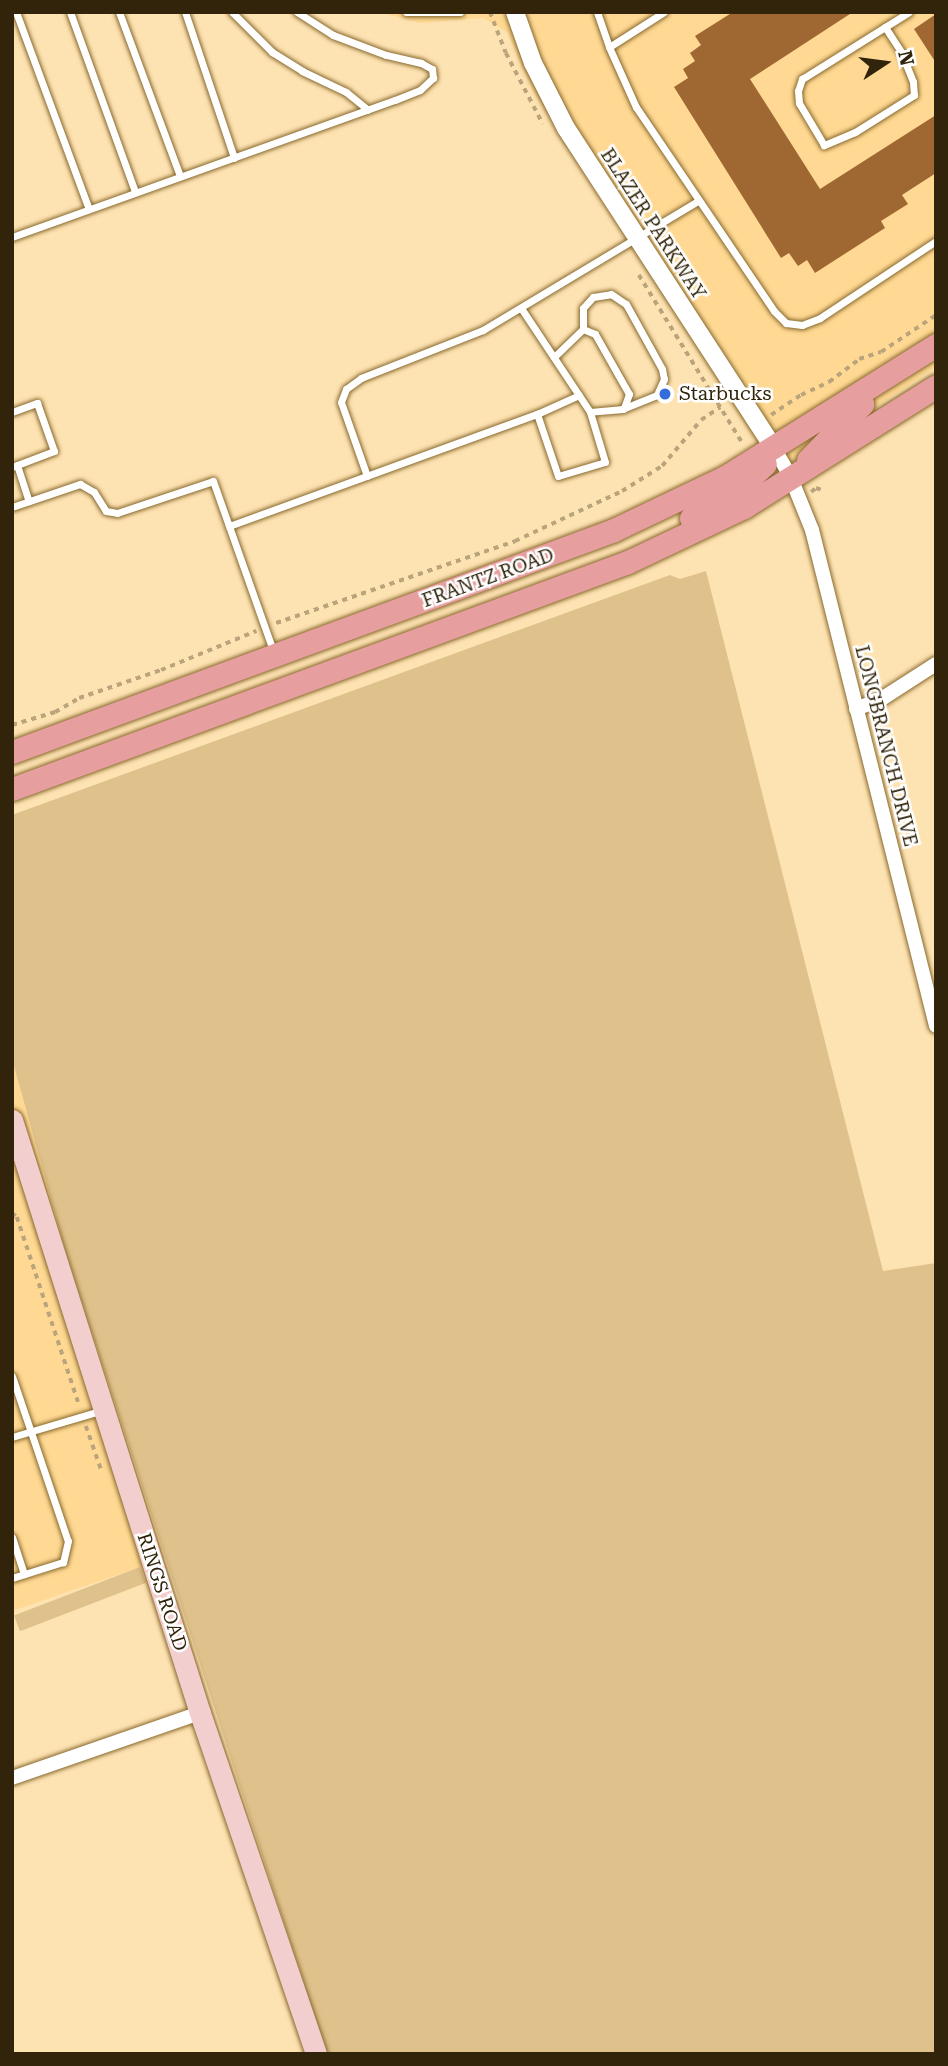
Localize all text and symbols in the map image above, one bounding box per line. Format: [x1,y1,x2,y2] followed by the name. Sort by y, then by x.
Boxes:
[850,28,920,98] north arrow
[893,48,919,68] text: N
[596,144,710,304] street label: BLAZER PARKWAY
[679,383,771,405] place label: Starbucks
[657,386,673,402] marker: Starbucks
[419,544,557,612] street label: FRANTZ ROAD
[850,643,922,849] street label: LONGBRANCH DRIVE
[132,1530,192,1654] street label: RINGS ROAD

